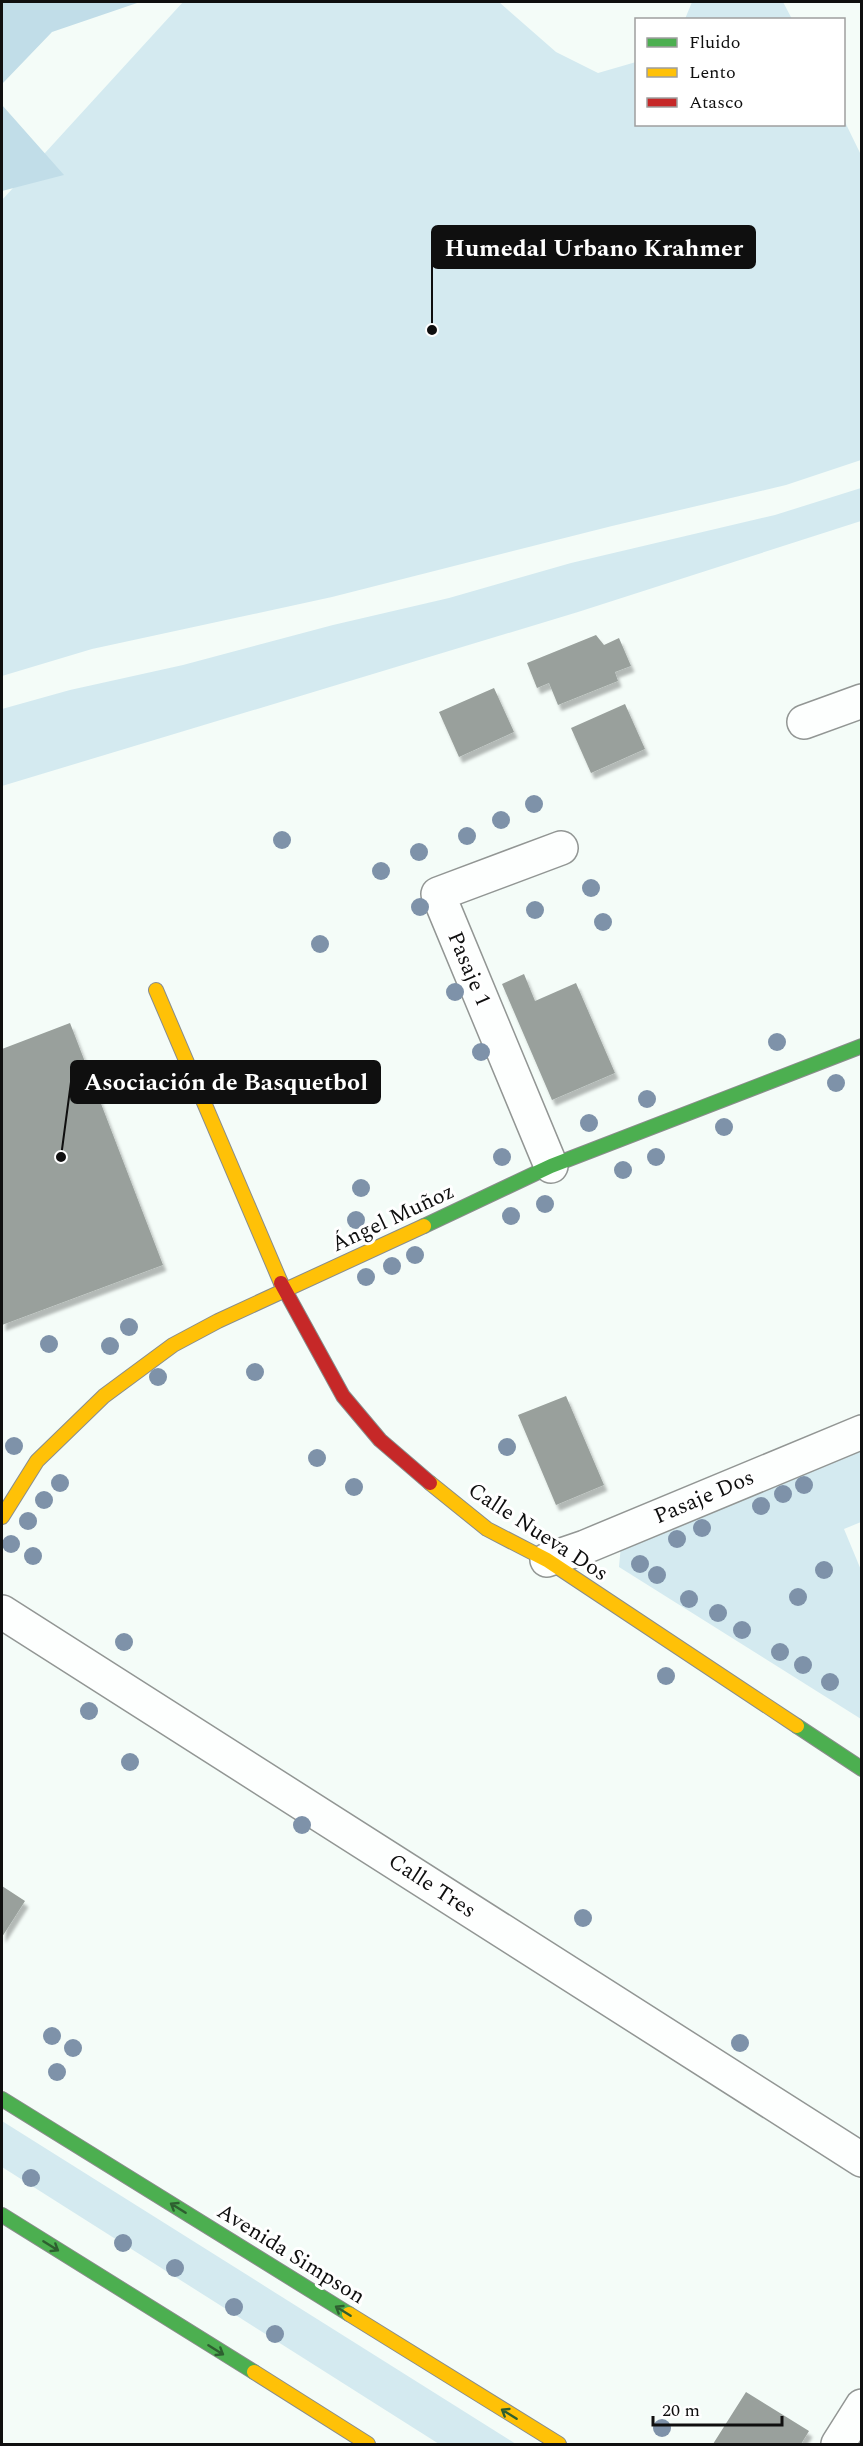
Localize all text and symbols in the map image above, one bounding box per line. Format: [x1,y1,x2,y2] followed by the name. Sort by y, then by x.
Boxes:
[635,18,845,126] legend
[689,29,741,56] text: Fluido
[689,59,736,86] text: Lento
[689,89,743,116] text: Atasco
[432,226,755,268] callout: Humedal Urbano Krahmer
[445,231,744,267] text: Humedal Urbano Krahmer
[438,926,500,1012] street label: Pasaje 1
[71,1061,380,1103] callout: Asociación de Basquetbol
[84,1065,368,1101] text: Asociación de Basquetbol
[326,1175,460,1261] street label: Ángel Muñoz
[649,1461,759,1533] street label: Pasaje Dos
[461,1474,615,1590] street label: Calle Nueva Dos
[382,1845,482,1927] street label: Calle Tres
[211,2195,371,2313] street label: Avenida Simpson
[169,2201,186,2214] one-way arrow
[42,2241,59,2253] one-way arrow
[335,2304,352,2316] one-way arrow
[208,2343,225,2356] one-way arrow
[653,2389,782,2427] scale bar
[662,2397,700,2424] text: 20 m
[501,2407,518,2419] one-way arrow

